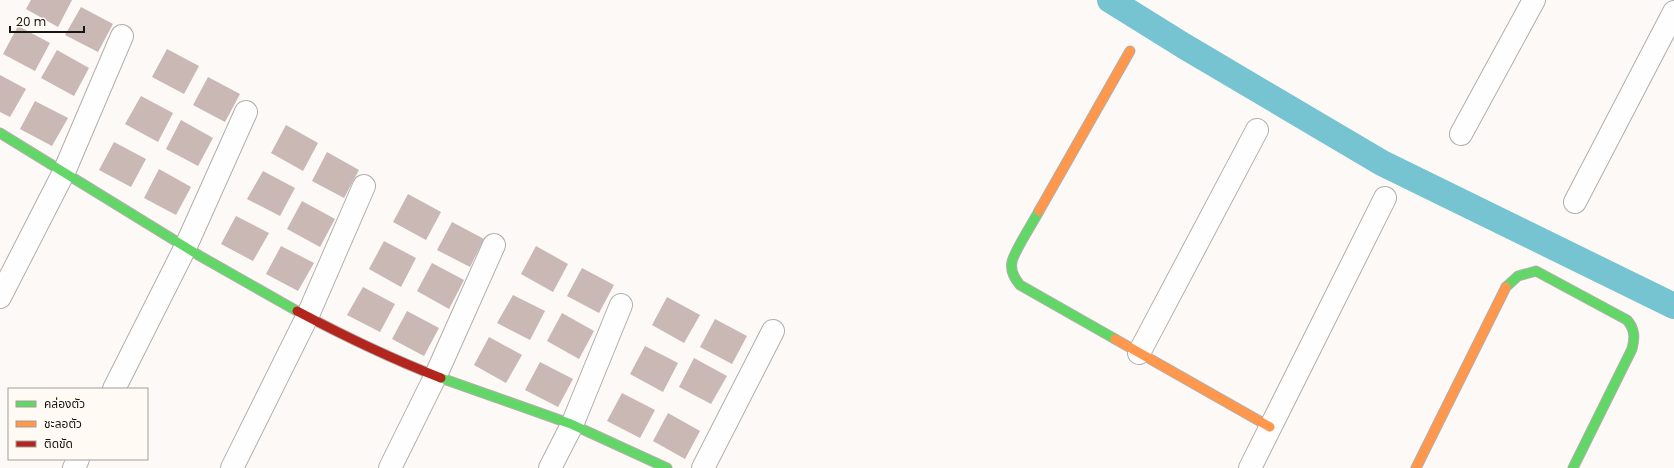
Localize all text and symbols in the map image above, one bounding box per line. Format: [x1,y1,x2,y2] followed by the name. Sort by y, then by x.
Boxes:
[10,8,84,34] scale bar
[16,13,46,30] text: 20 m
[8,388,148,460] legend
[44,395,85,412] text: คล่องตัว
[44,415,82,432] text: ชะลอตัว
[44,435,73,452] text: ติดขัด

